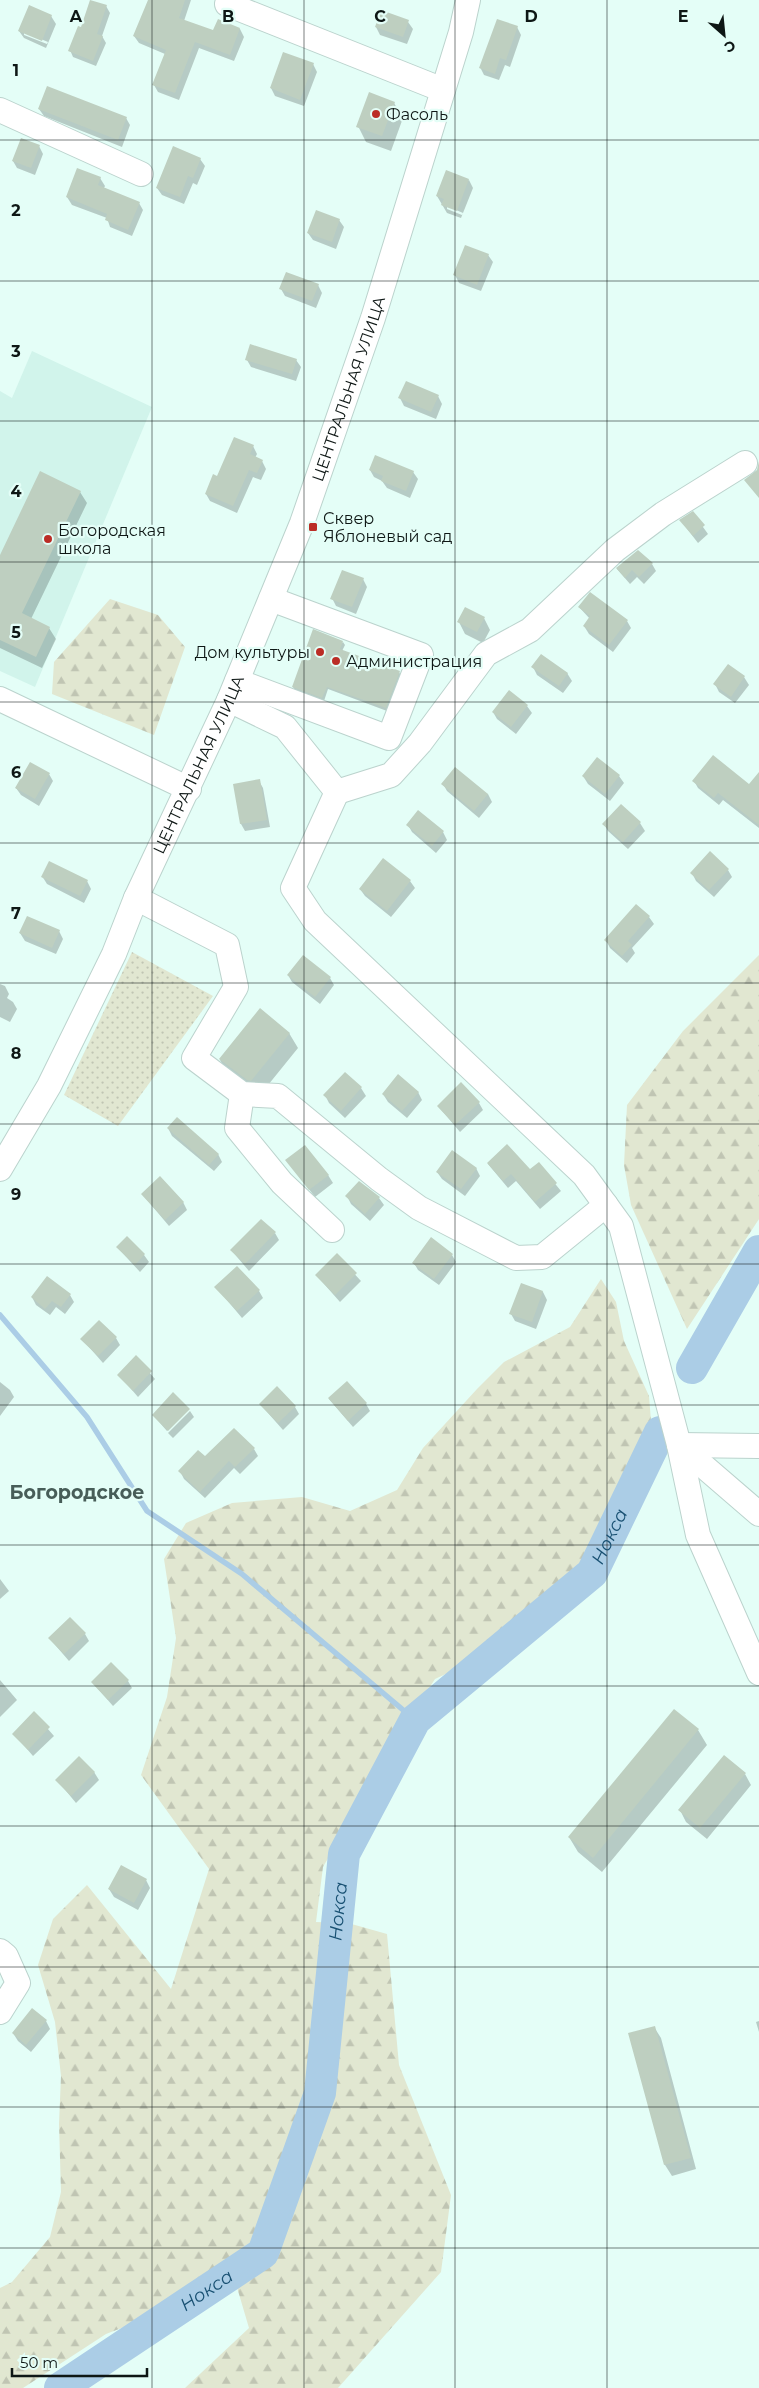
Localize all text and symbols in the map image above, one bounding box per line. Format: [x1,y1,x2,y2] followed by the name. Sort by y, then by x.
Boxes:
[69,7,83,26] text: A
[222,7,234,26] text: B
[374,7,386,26] text: C
[524,7,538,26] text: D
[678,7,688,26] text: E
[699,10,749,60] north arrow
[721,36,739,57] text: С
[13,61,19,80] text: 1
[386,105,448,124] place label: Фасоль
[370,108,382,120] marker: Фасоль
[11,201,21,220] text: 2
[308,294,389,484] street label: ЦЕНТРАЛЬНАЯ УЛИЦА
[10,342,21,361] text: 3
[10,482,22,501] text: 4
[323,509,452,546] place label: Сквер Яблоневый сад
[58,521,166,558] place label: Богородская школа
[307,521,319,533] marker: Сквер Яблоневый сад
[42,533,54,545] marker: Богородская школа
[11,623,21,642] text: 5
[195,643,310,662] place label: Дом культуры
[314,646,326,658] marker: Дом культуры
[346,652,482,671] place label: Администрация
[330,655,342,667] marker: Администрация
[149,673,248,857] street label: ЦЕНТРАЛЬНАЯ УЛИЦА
[11,763,21,782] text: 6
[11,904,21,923] text: 7
[11,1044,21,1063] text: 8
[11,1185,21,1204] text: 9
[10,1481,144,1504] district label: Богородское
[587,1505,632,1568] water label: Нокса
[324,1881,352,1942] water label: Нокса
[176,2265,237,2316] water label: Нокса
[12,2346,148,2378] scale bar
[20,2353,58,2372] text: 50 m

